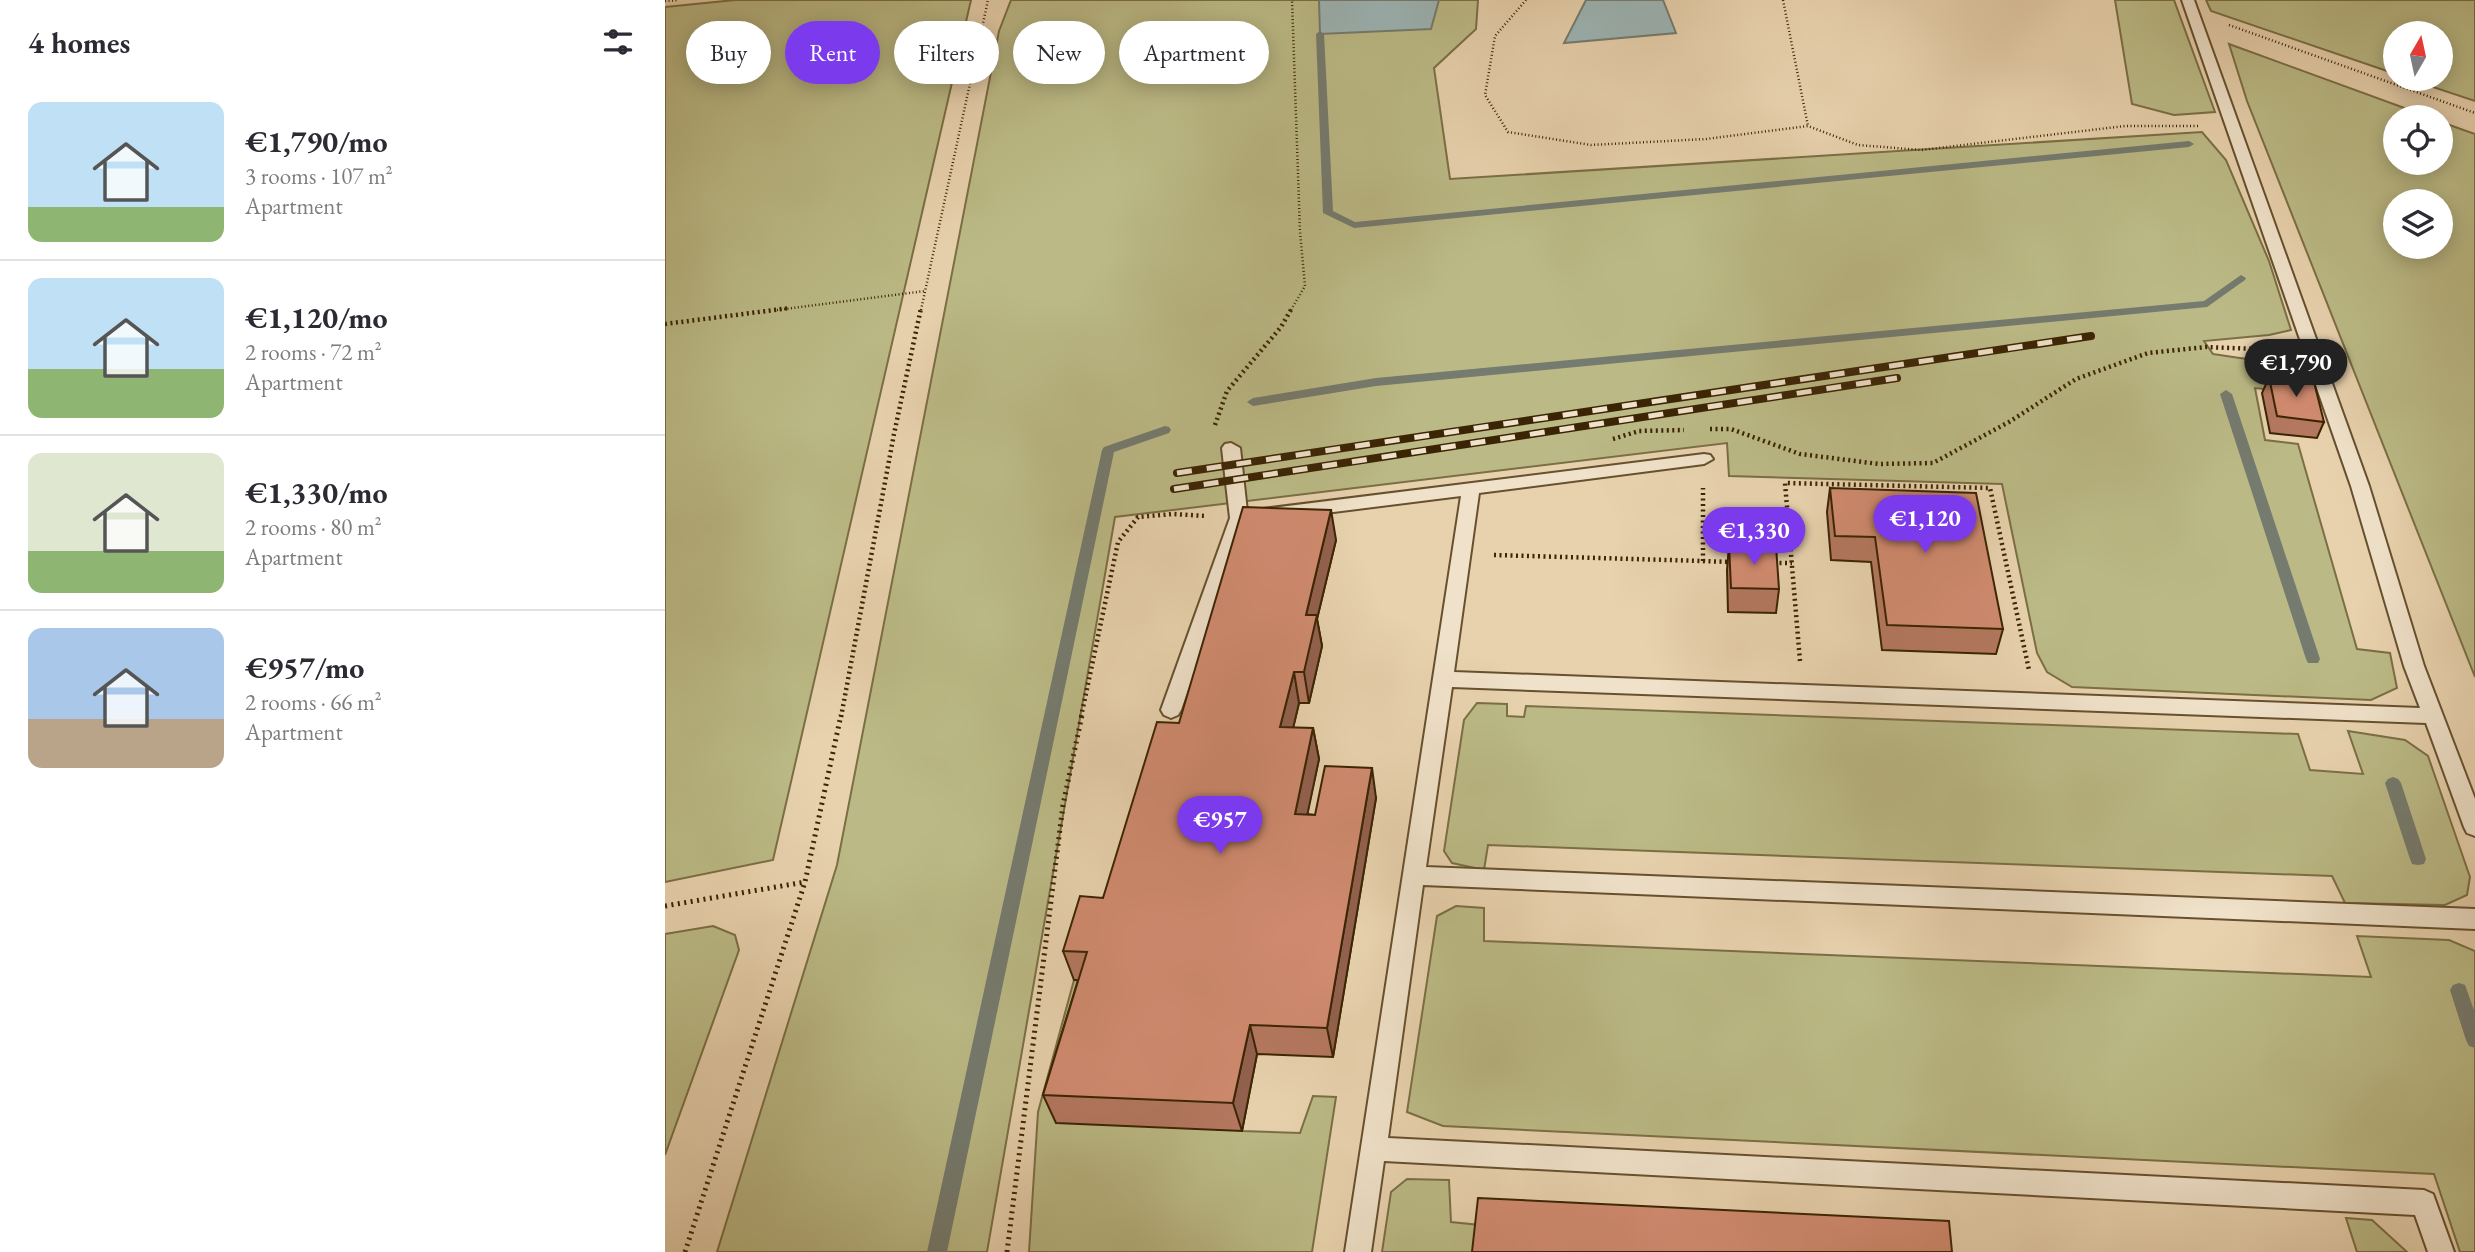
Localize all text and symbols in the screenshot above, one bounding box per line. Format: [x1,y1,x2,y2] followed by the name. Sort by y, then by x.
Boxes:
[686,21,771,84] chip: Buy
[785,21,880,84] chip: Rent
[894,21,999,84] chip: Filters
[1013,21,1105,84] chip: New
[1119,21,1269,84] chip: Apartment
[2383,21,2453,91] north arrow
[2383,21,2453,259] map controls
[28,23,130,62] text: 4 homes
[599,23,637,61] icon: filters
[2383,105,2453,175] button: locate
[245,122,388,161] text: €1,790/mo
[84,130,168,214] icon: home
[245,161,393,191] text: 3 rooms · 107 m²
[2383,189,2453,259] button: layers
[245,191,343,221] text: Apartment
[245,298,388,337] text: €1,120/mo
[84,306,168,390] icon: home
[245,337,382,367] text: 2 rooms · 72 m²
[2239,340,2353,399] pin: €1,790
[2260,347,2332,377] text: €1,790
[245,367,343,397] text: Apartment
[245,473,388,512] text: €1,330/mo
[84,481,168,565] icon: home
[1868,496,1982,555] pin: €1,120
[1889,503,1961,533] text: €1,120
[1697,508,1811,567] pin: €1,330
[245,512,382,542] text: 2 rooms · 80 m²
[1718,515,1790,545] text: €1,330
[245,542,343,572] text: Apartment
[245,648,364,687] text: €957/mo
[84,656,168,740] icon: home
[245,687,382,717] text: 2 rooms · 66 m²
[245,717,343,747] text: Apartment
[1179,796,1261,856] pin: €957
[1193,804,1247,834] text: €957

